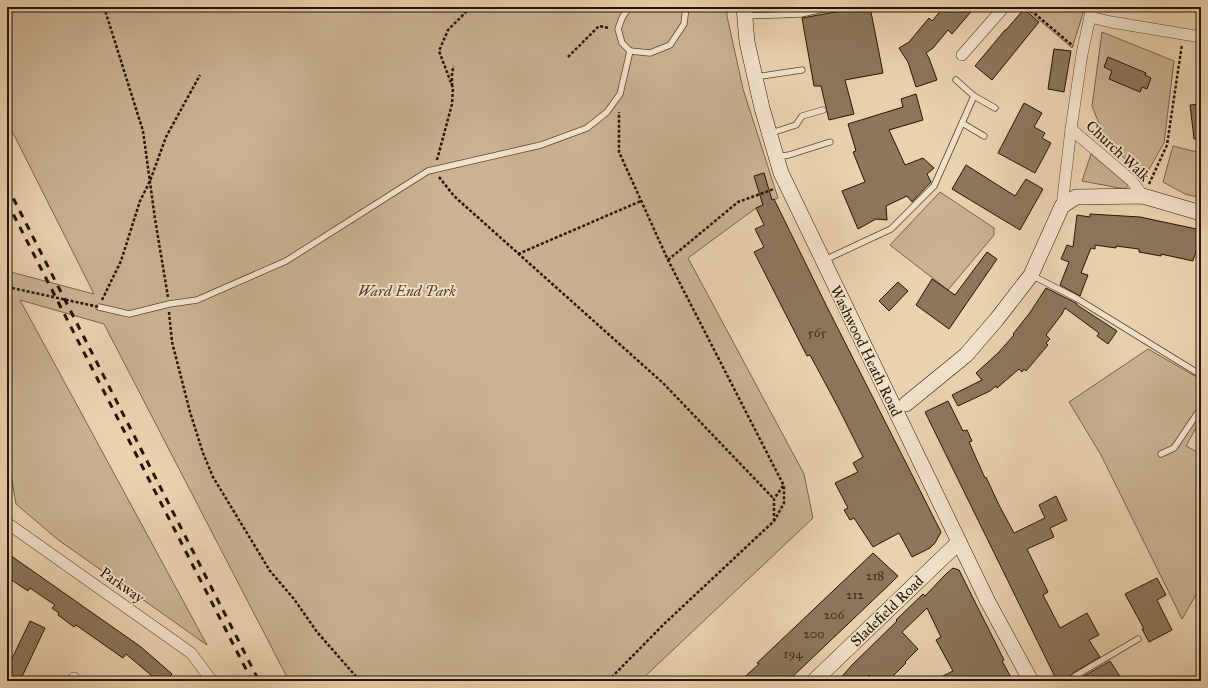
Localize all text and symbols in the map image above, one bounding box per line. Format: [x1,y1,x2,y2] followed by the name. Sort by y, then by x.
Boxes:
[1082,117,1154,185] street label: Church Walk
[358,282,456,300] park label: Ward End Park
[826,283,906,420] street label: Washwood Heath Road
[808,325,826,341] house number: 565
[96,563,148,607] street label: Parkway
[866,568,884,584] house number: 218
[847,571,928,650] street label: Sladefield Road
[846,587,865,603] house number: 212
[824,607,845,623] house number: 206
[803,626,825,642] house number: 200
[783,646,803,662] house number: 194

